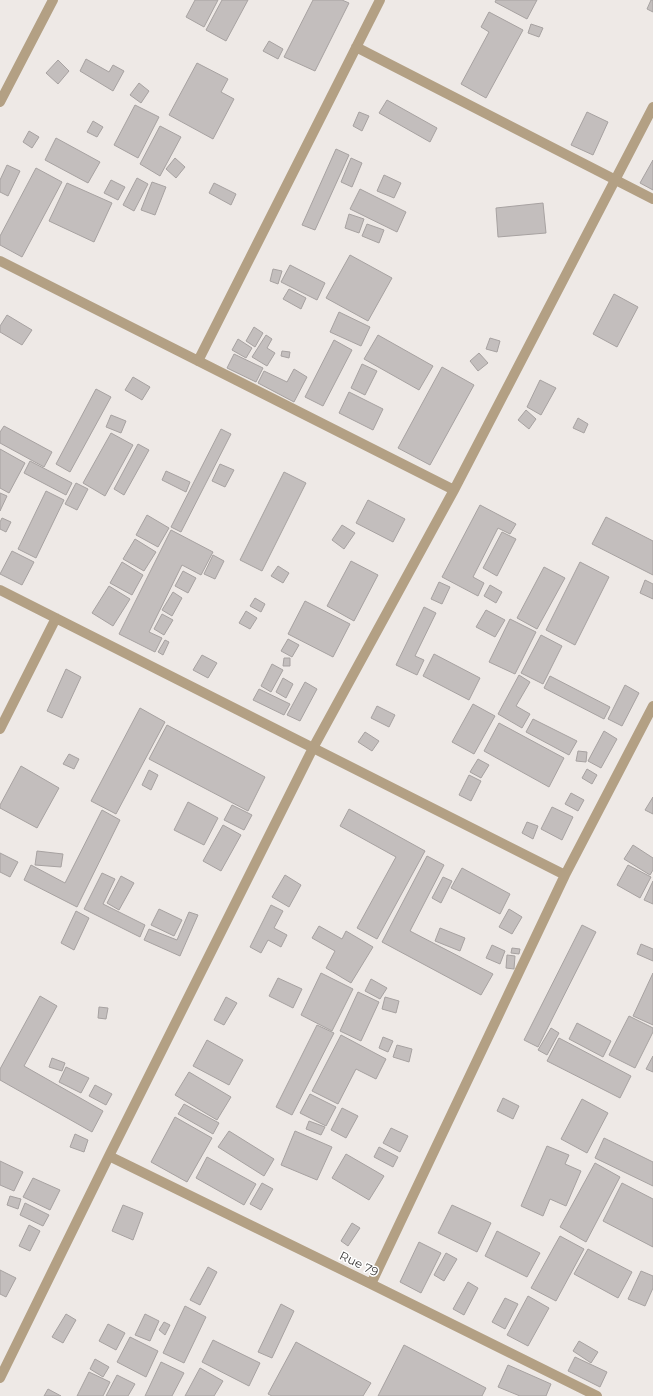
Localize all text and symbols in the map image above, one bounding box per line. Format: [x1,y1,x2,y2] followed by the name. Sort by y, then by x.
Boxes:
[337,1248,381,1279] street label: Rue 79

